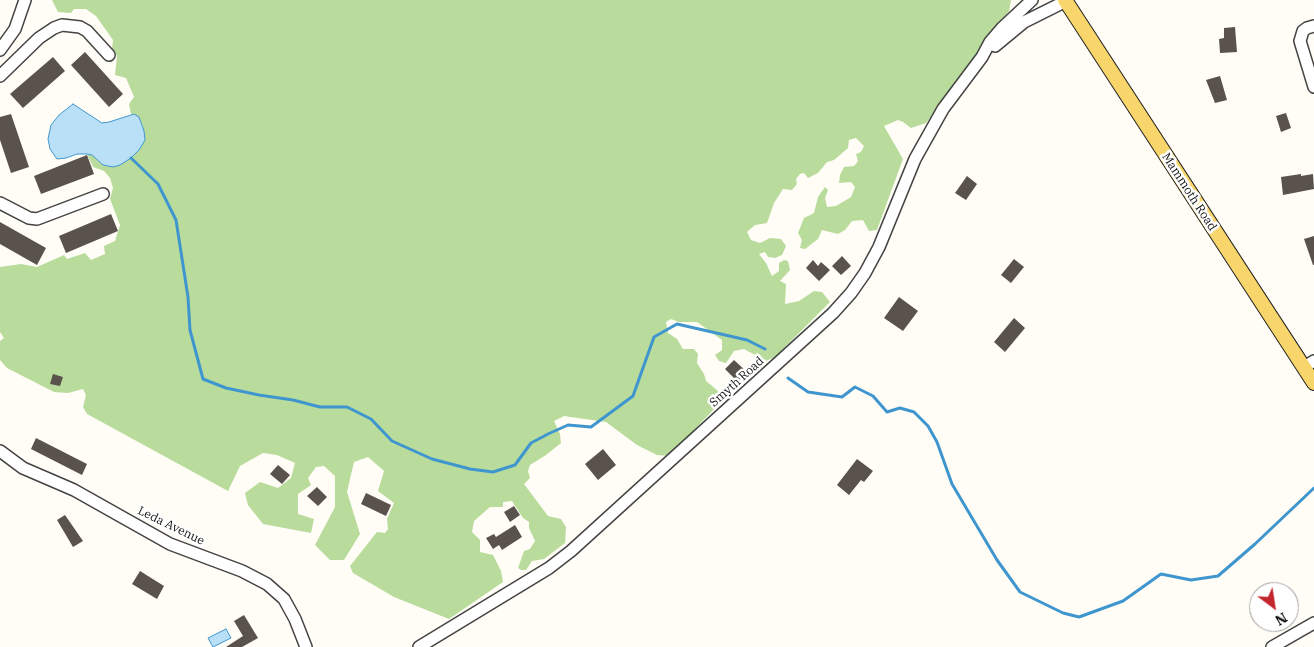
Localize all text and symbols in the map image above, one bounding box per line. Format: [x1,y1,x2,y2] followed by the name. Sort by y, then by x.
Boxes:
[1159,150,1219,234] street label: Mammoth Road
[707,354,767,410] street label: Smyth Road
[135,504,207,548] street label: Leda Avenue
[1249,582,1299,632] north arrow
[1272,608,1291,630] text: N

